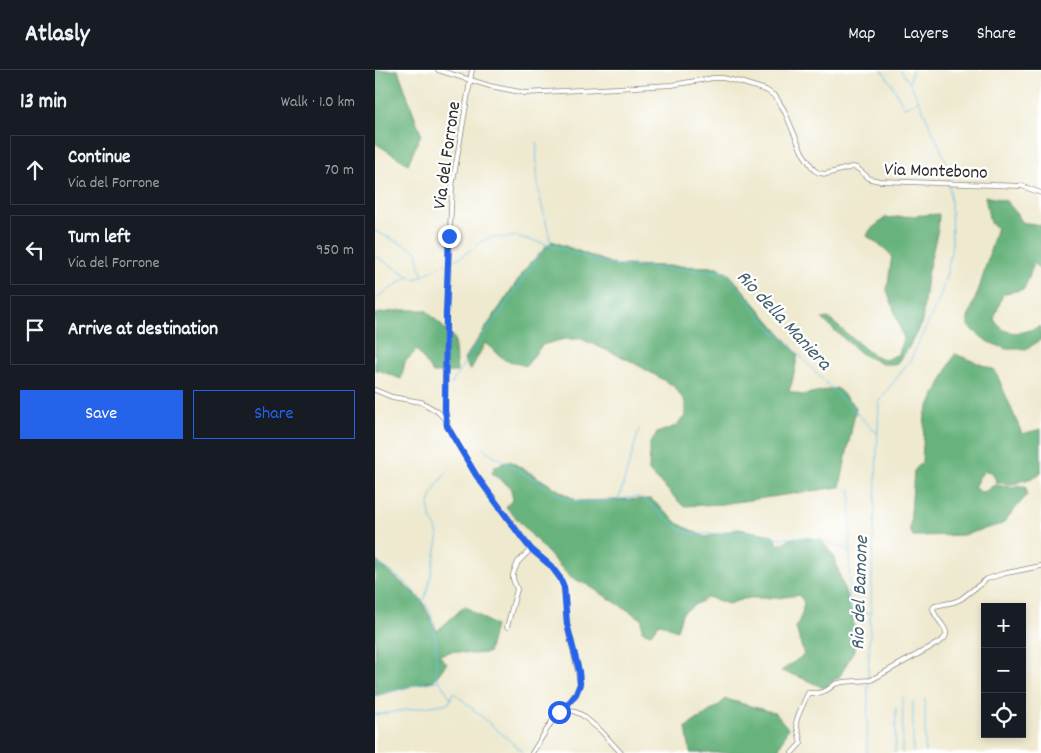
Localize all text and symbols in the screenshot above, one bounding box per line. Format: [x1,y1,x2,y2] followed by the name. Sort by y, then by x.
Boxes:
[25,18,89,52] text: Atlasly
[848,22,875,47] text: Map
[903,22,949,47] text: Layers
[977,22,1016,47] text: Share
[20,88,67,118] text: 13 min
[281,91,355,114] text: Walk · 1.0 km
[428,100,469,211] street label: Via del Forrone
[68,145,130,172] text: Continue
[21,156,49,184] icon: ahead
[884,157,988,188] street label: Via Montebono
[324,159,354,182] text: 70 m
[68,172,160,195] text: Via del Forrone
[68,225,131,252] text: Turn left
[438,225,461,248] route end
[21,236,49,264] icon: left
[316,239,354,262] text: 950 m
[68,252,160,275] text: Via del Forrone
[729,265,838,379] water label: Rio della Maniera
[21,316,49,344] icon: arrive
[68,317,218,344] text: Arrive at destination
[20,390,183,439] button: Save
[193,390,355,439] button: Share
[845,534,877,651] water label: Rio del Bamone
[981,603,1026,738] map controls
[981,603,1026,648] button: +
[981,648,1026,693] button: −
[981,693,1026,738] button: locate
[548,701,571,724] route start

